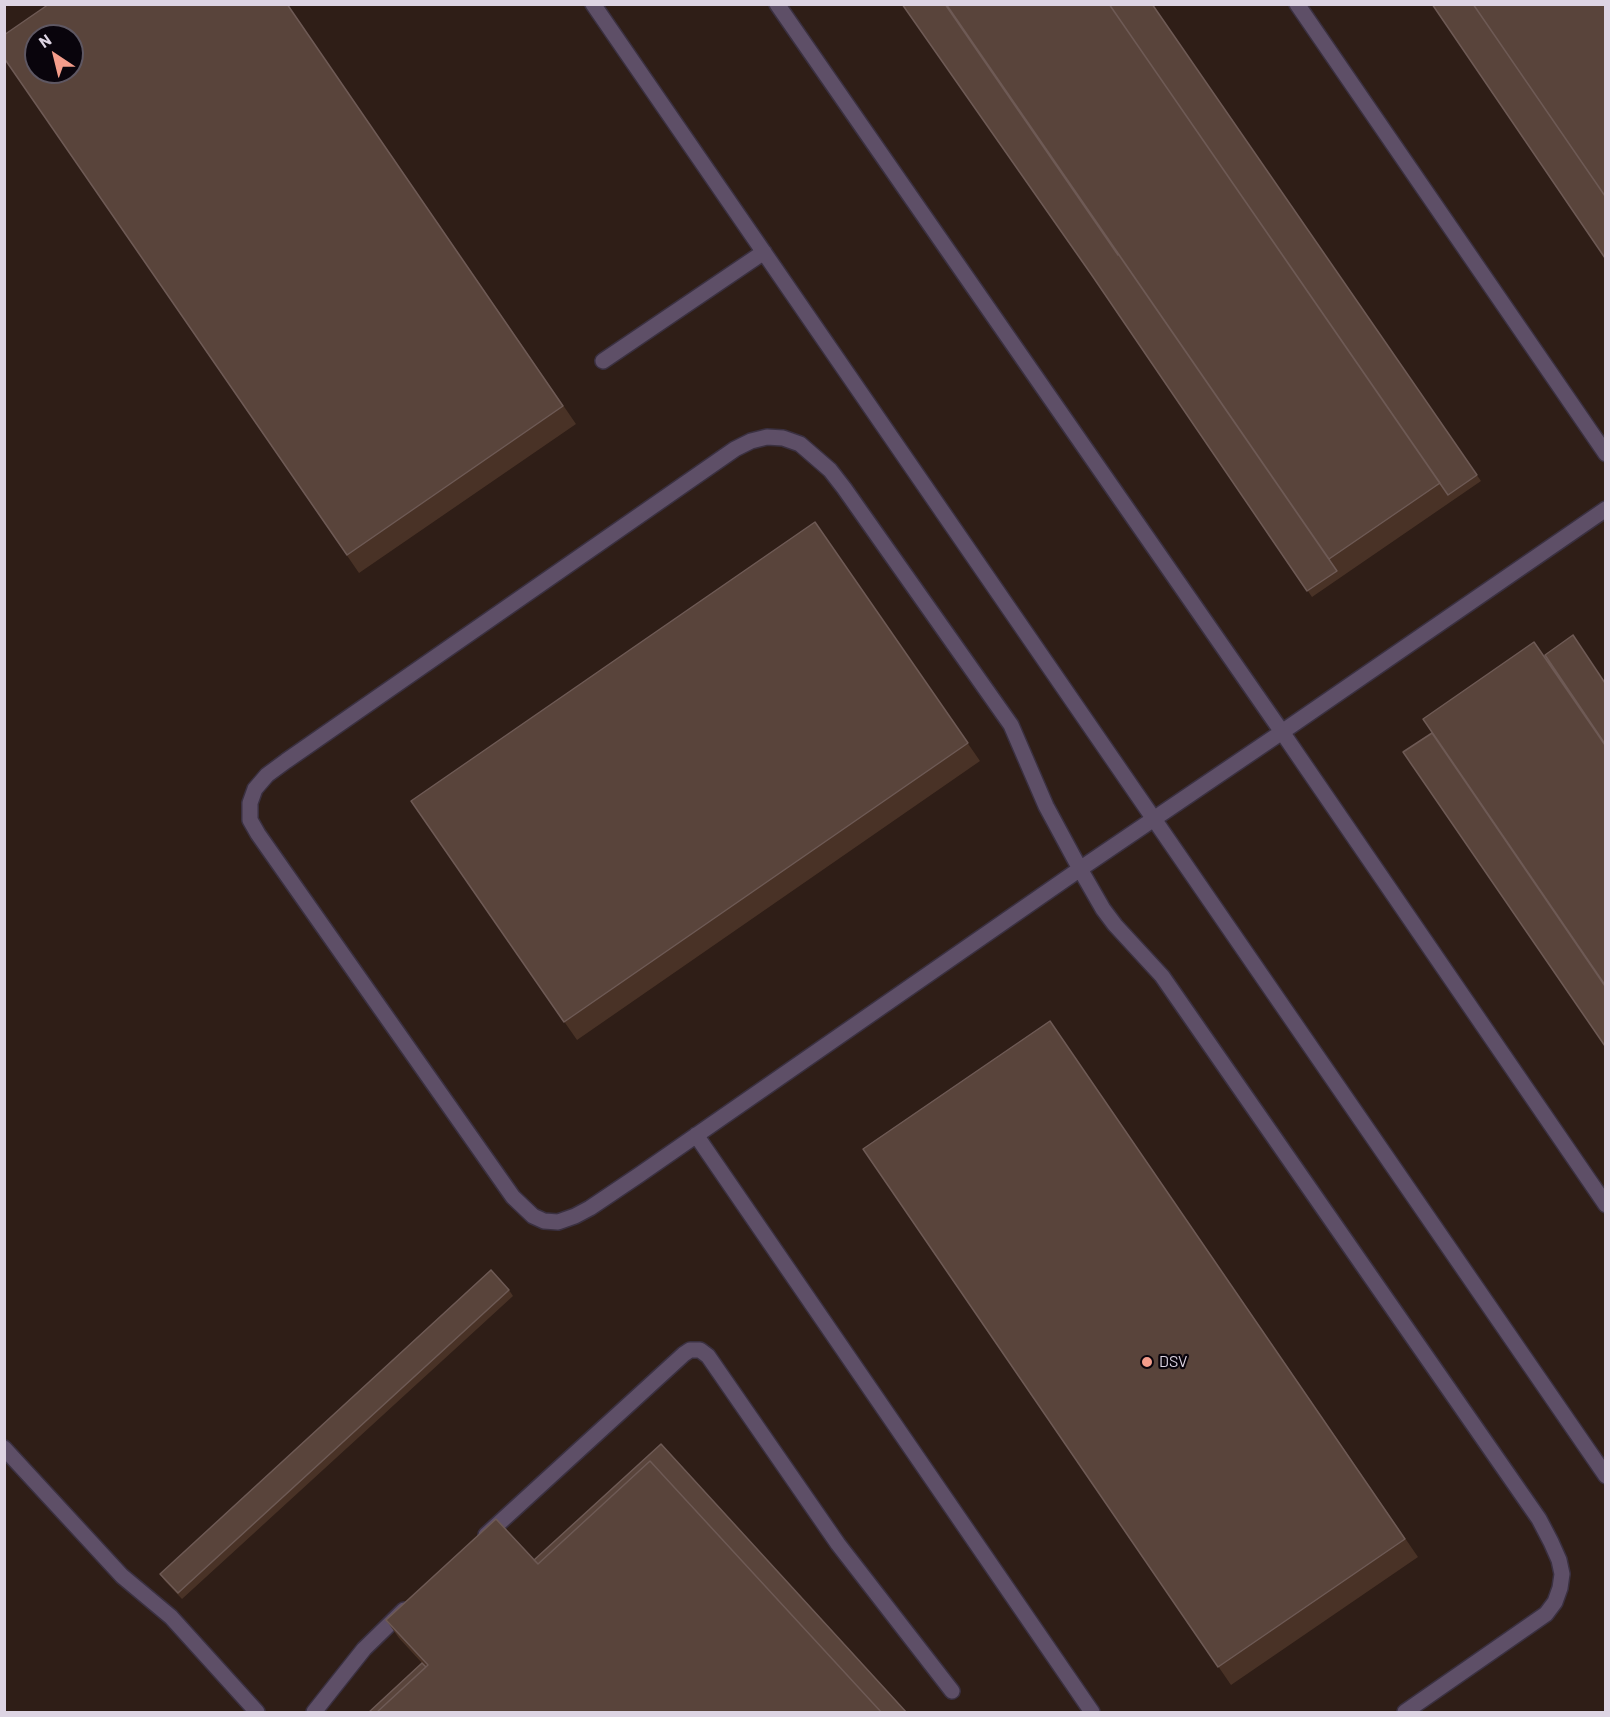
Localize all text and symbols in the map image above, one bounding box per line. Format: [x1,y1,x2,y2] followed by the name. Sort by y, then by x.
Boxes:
[24,24,84,84] north arrow
[35,30,54,51] text: N
[1159,1352,1188,1372] place label: DSV
[1140,1355,1154,1369] marker: DSV

